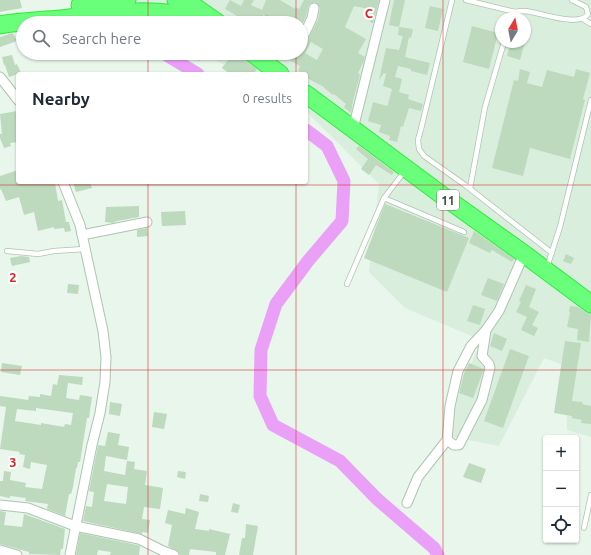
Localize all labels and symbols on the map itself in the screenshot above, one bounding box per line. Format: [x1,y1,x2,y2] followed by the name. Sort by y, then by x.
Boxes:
[365,6,374,20] text: C
[495,12,531,48] north arrow
[437,190,459,210] road number: 11
[9,270,17,284] text: 2
[9,455,17,469] text: 3

